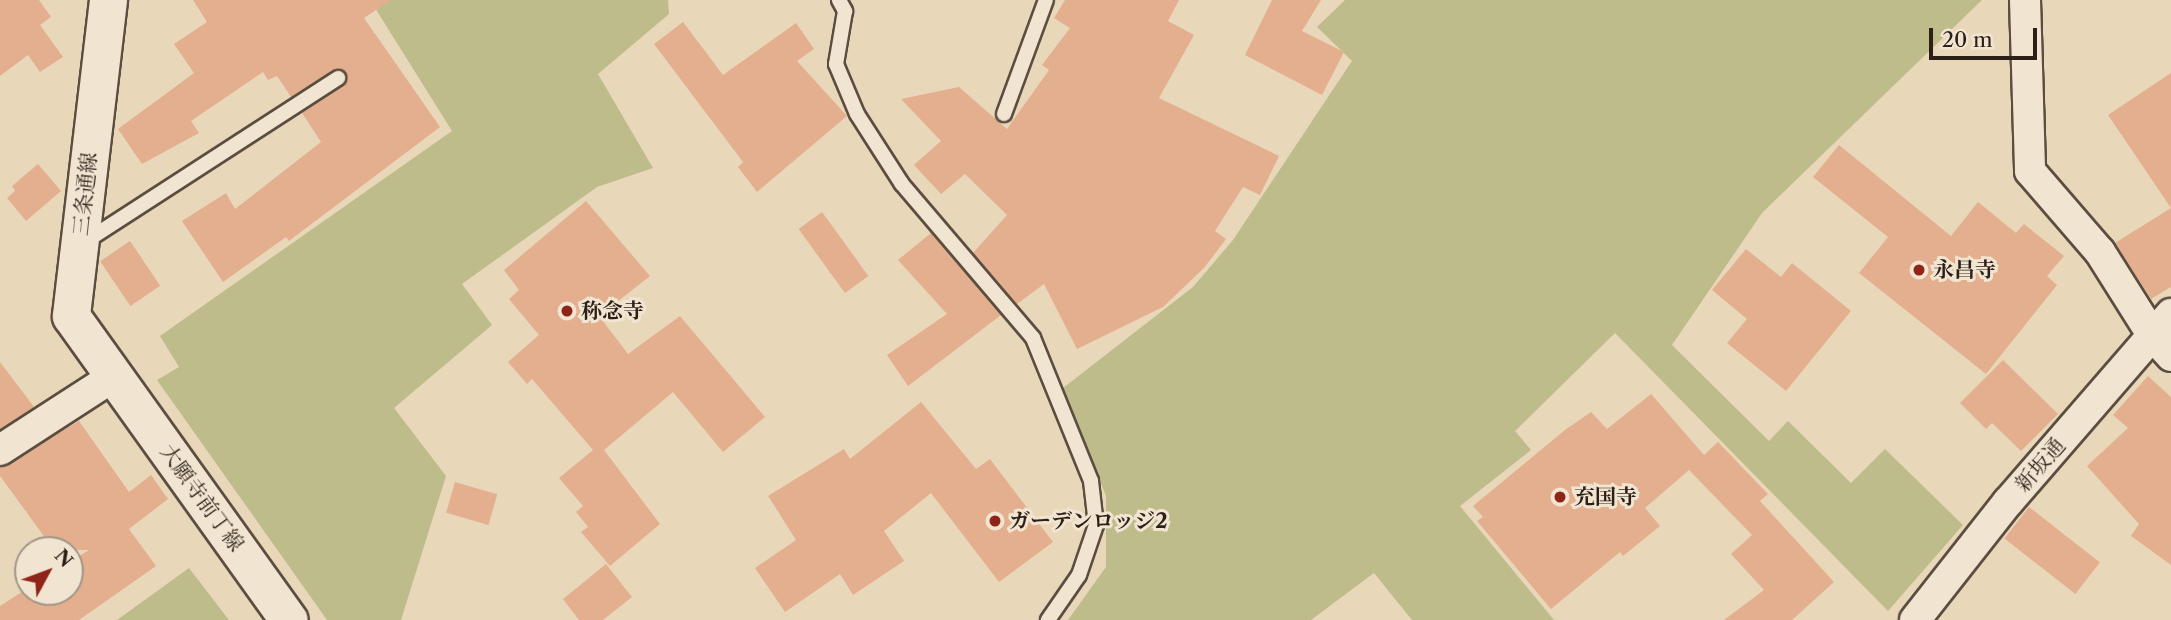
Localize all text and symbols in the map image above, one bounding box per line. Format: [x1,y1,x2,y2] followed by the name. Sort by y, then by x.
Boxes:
[1933,14,2042,58] scale bar
[1942,27,1993,52] text: 20 m
[68,151,102,237] street label: 三条通線
[1933,257,1996,283] place label: 永昌寺
[1911,262,1927,278] marker: 永昌寺
[581,298,644,324] place label: 称念寺
[559,303,575,319] marker: 称念寺
[2010,433,2070,497] street label: 新坂通
[155,440,249,556] street label: 大願寺前丁線
[1574,484,1637,510] place label: 充国寺
[1552,489,1568,505] marker: 充国寺
[1009,508,1168,534] place label: ガーデンロッジ2
[987,513,1003,529] marker: ガーデンロッジ2
[14,536,84,606] north arrow
[50,544,78,572] text: N

